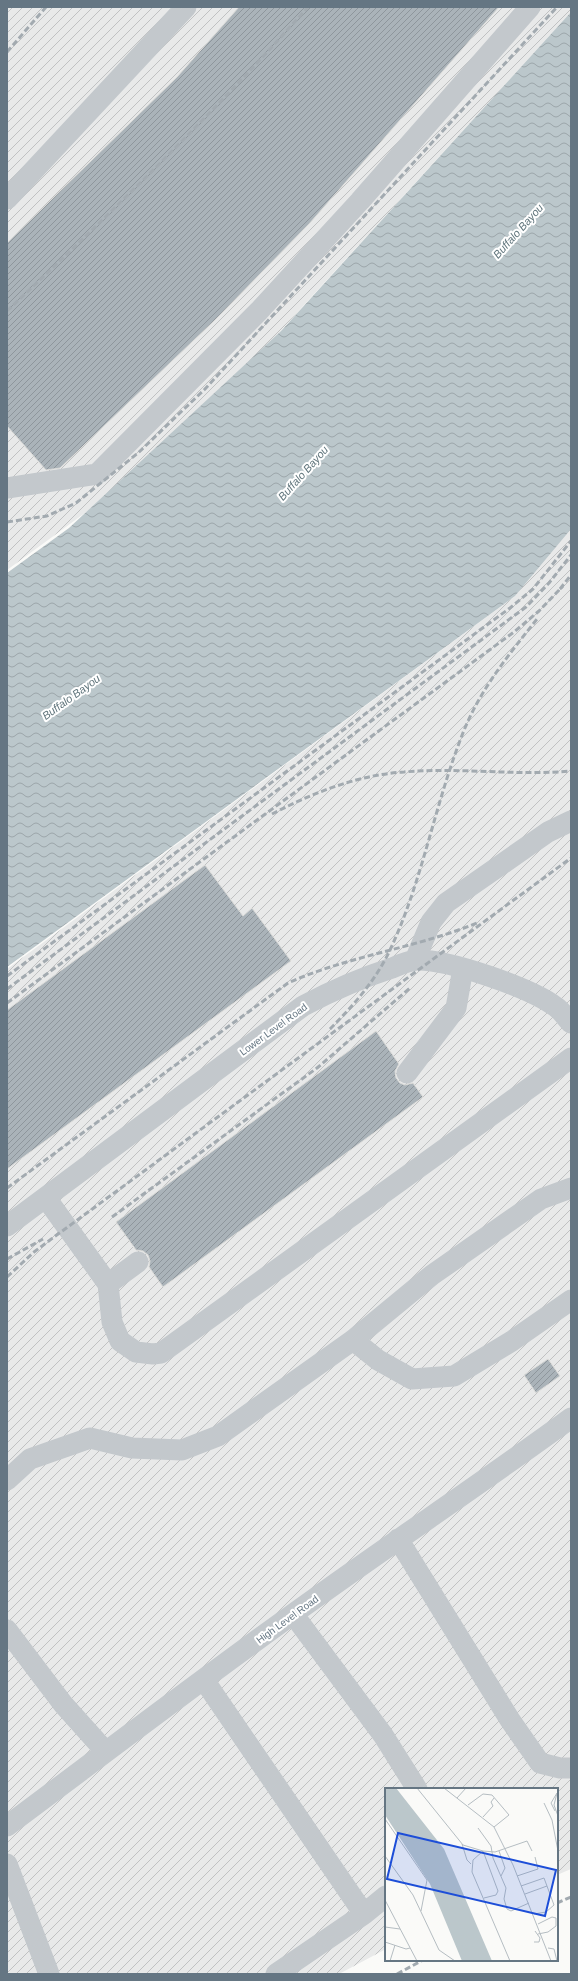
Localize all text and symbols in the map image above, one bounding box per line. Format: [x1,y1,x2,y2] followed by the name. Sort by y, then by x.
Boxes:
[491,202,545,260] water label: Buffalo Bayou
[276,444,330,502] water label: Buffalo Bayou
[40,672,102,722] water label: Buffalo Bayou
[237,1001,309,1058] street label: Lower Level Road
[254,1593,320,1646] street label: High Level Road
[385,1788,558,1961] inset map

